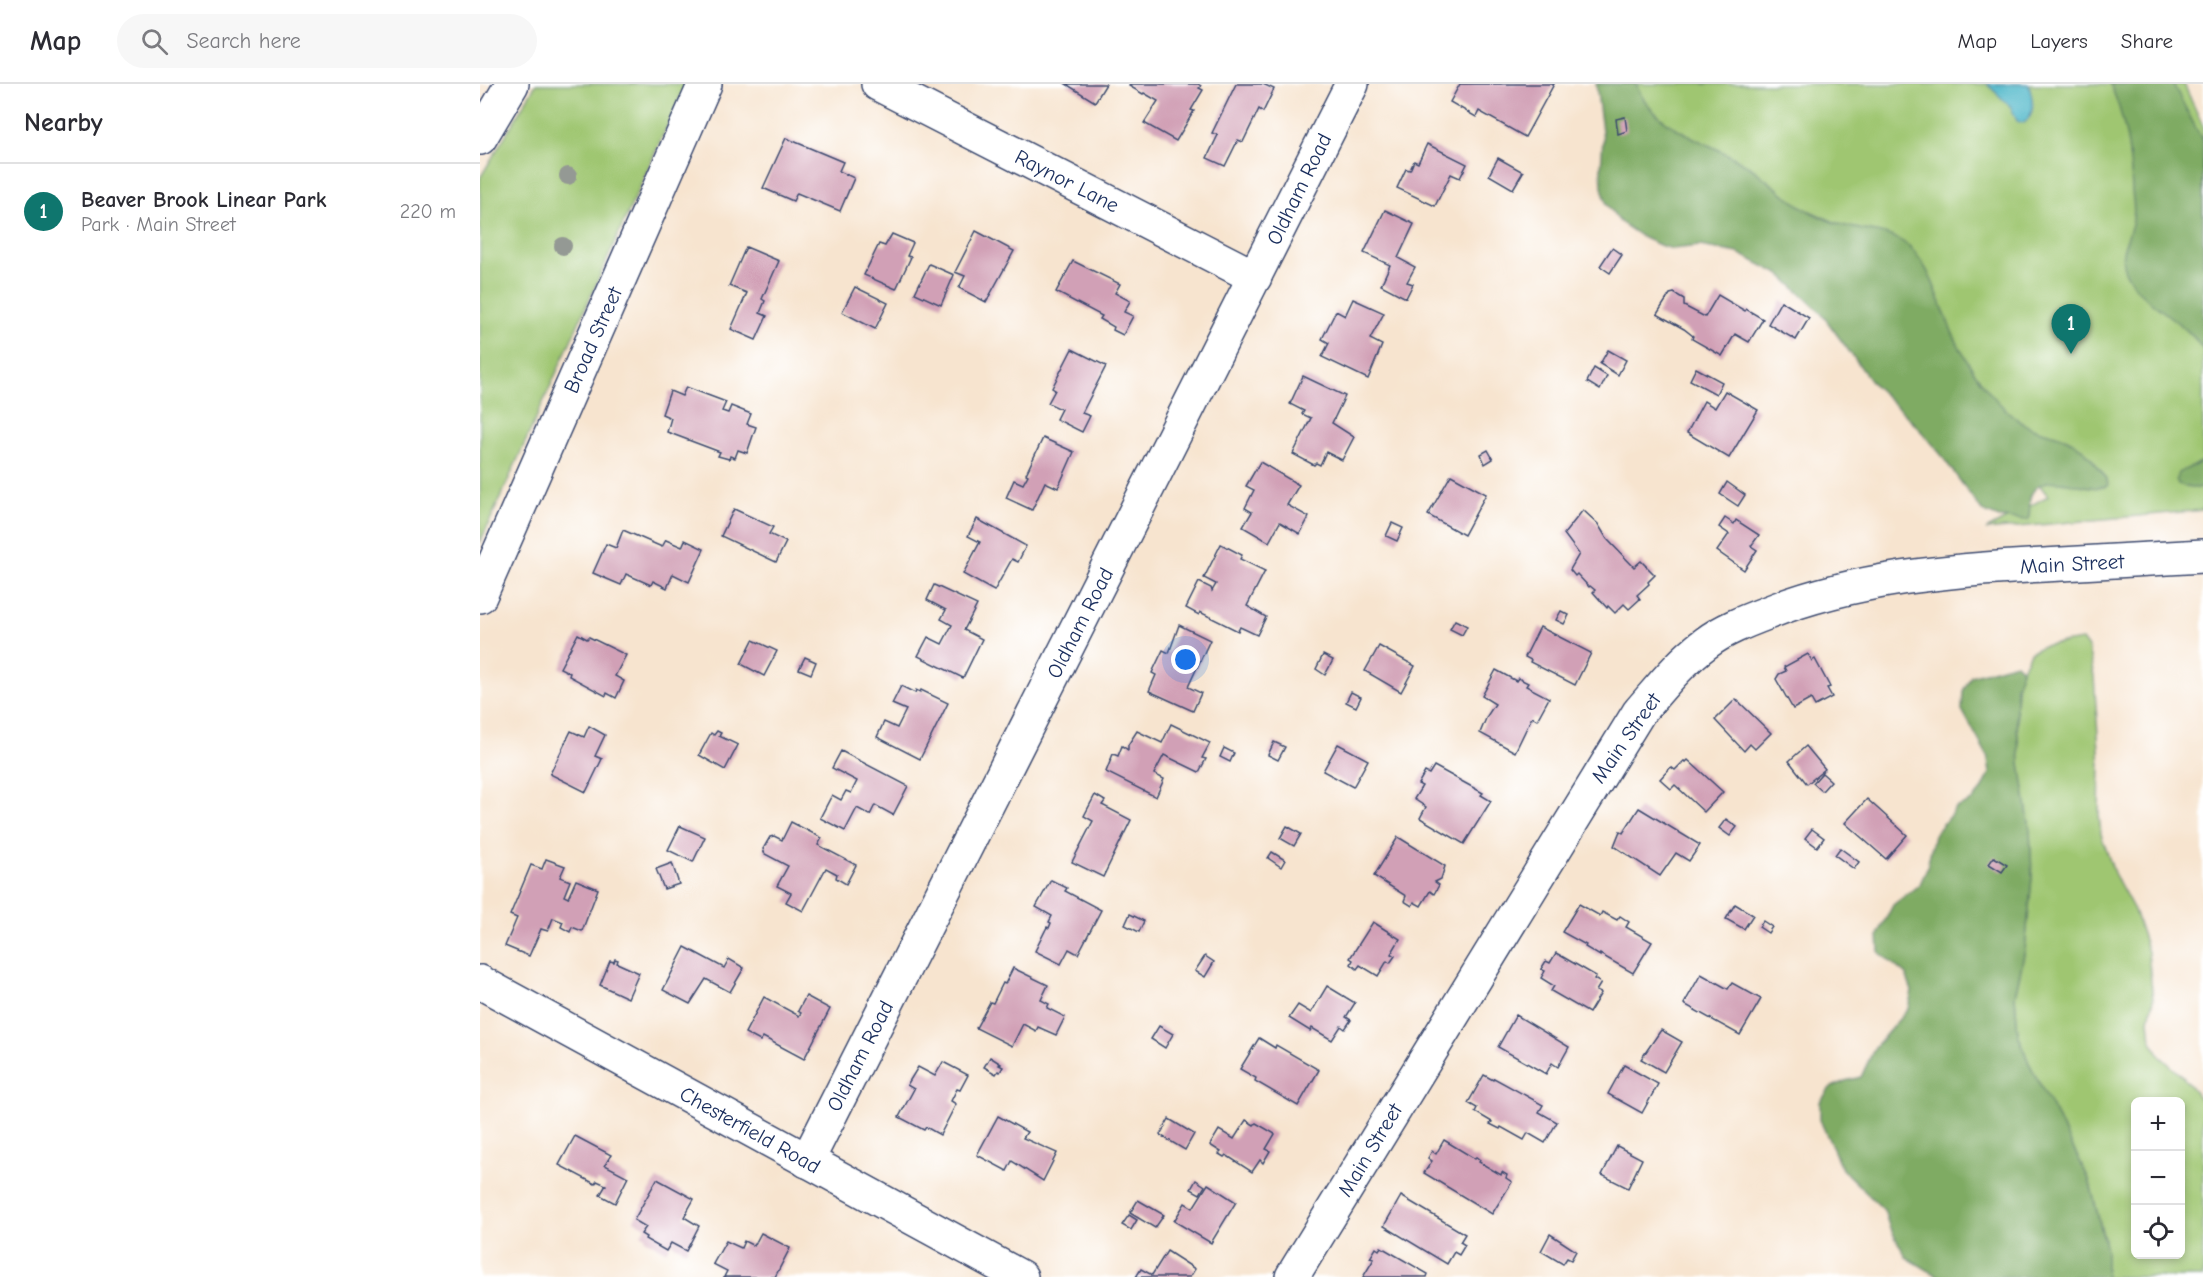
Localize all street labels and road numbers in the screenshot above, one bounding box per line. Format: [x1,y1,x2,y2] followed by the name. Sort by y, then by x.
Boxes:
[1262,129,1336,249] street label: Oldham Road
[1011,145,1123,217] street label: Raynor Lane
[559,282,627,397] street label: Broad Street
[2019,549,2126,579] street label: Main Street
[1042,564,1118,682] street label: Oldham Road
[1586,688,1666,788] street label: Main Street
[822,997,898,1115] street label: Oldham Road
[676,1081,824,1179] street label: Chesterfield Road
[1333,1098,1408,1201] street label: Main Street

